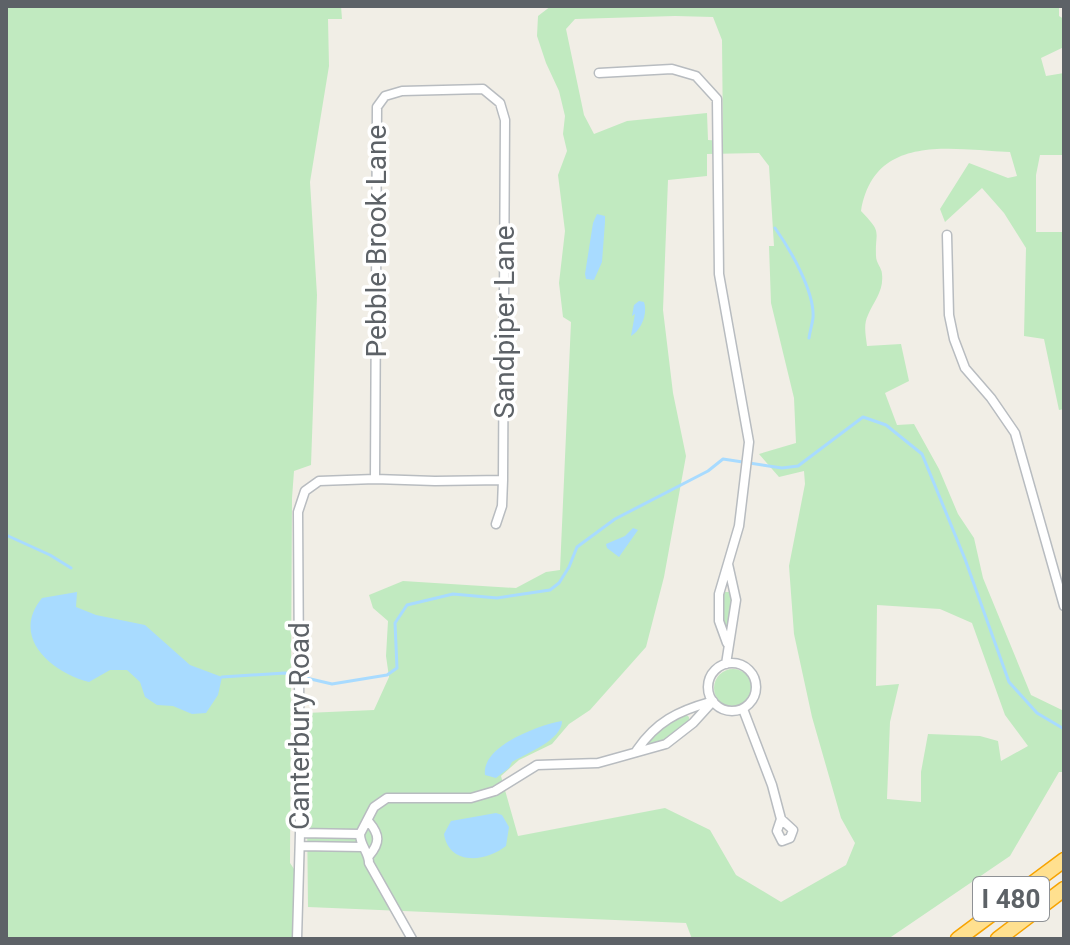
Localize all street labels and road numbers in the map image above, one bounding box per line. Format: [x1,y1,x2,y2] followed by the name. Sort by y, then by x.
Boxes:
[360,125,393,357] street label: Pebble Brook Lane
[488,225,521,419] street label: Sandpiper Lane
[283,622,316,830] street label: Canterbury Road
[973,877,1049,921] road number: I 480

